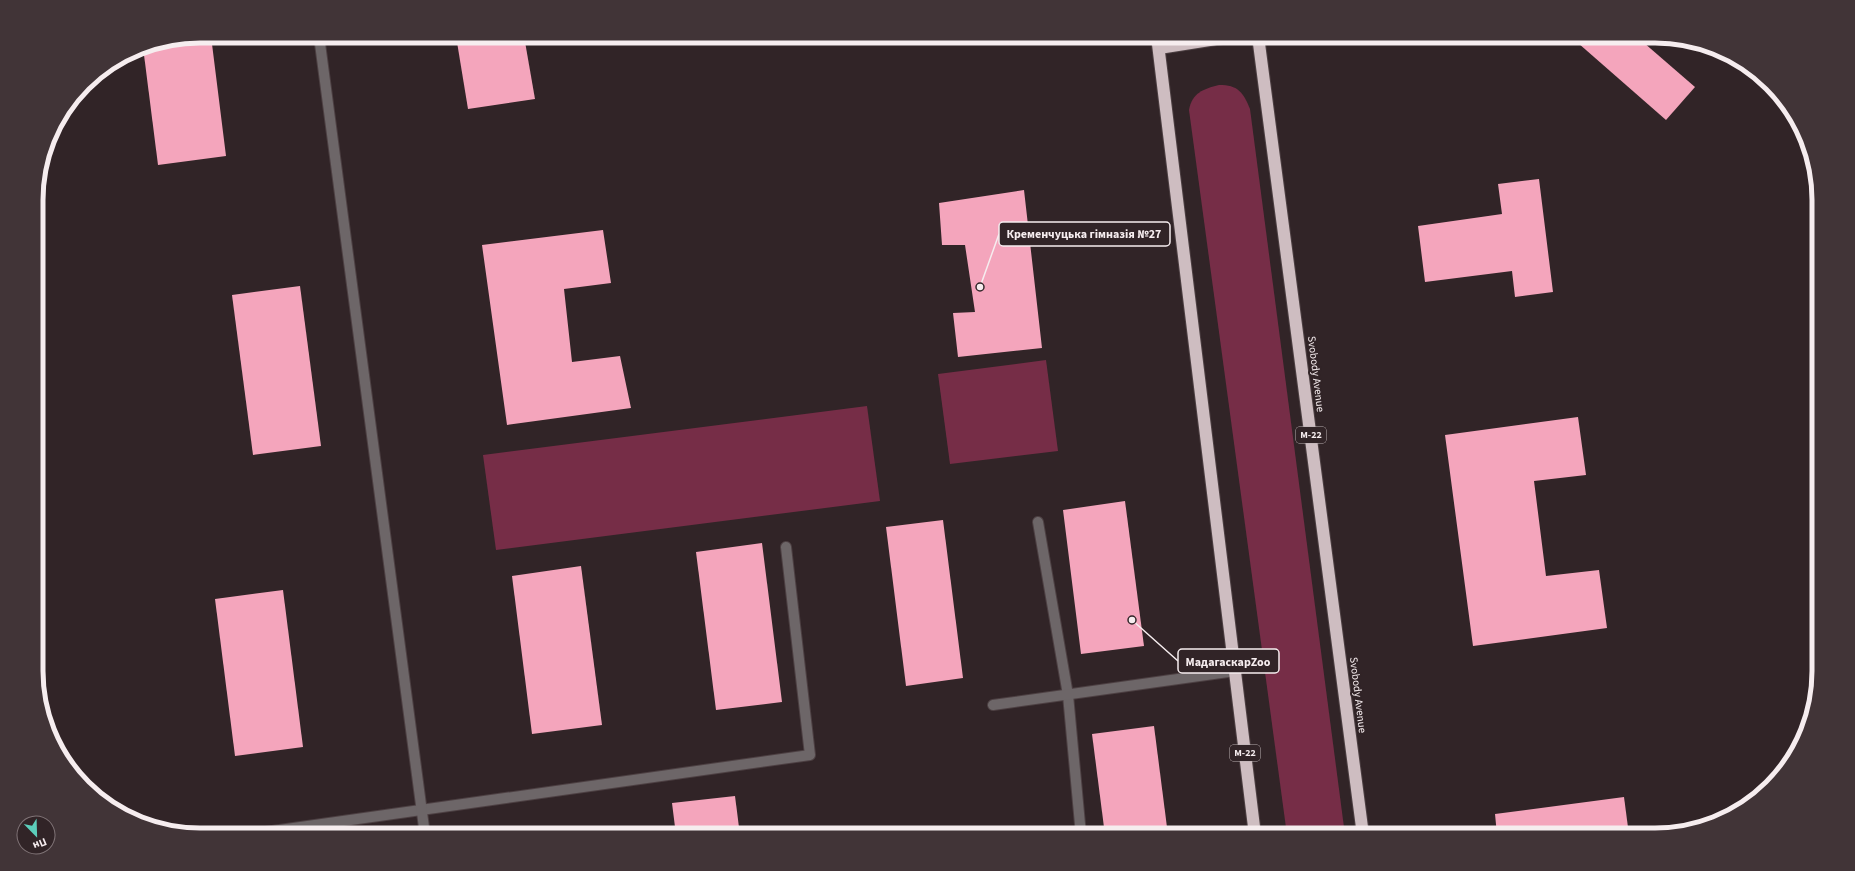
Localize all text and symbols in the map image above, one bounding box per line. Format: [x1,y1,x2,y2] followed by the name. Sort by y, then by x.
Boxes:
[999,222,1170,246] callout: Кременчуцька гімназія №27
[1007,226,1161,243] text: Кременчуцька гімназія №27
[1304,335,1328,413] street label: Svobody Avenue
[1296,427,1326,443] road number: М-22
[1178,649,1279,673] callout: МадагаскарZoo
[1186,654,1271,671] text: МадагаскарZoo
[1346,656,1370,734] street label: Svobody Avenue
[1230,745,1260,761] road number: М-22
[16,815,56,855] north arrow
[30,834,49,853] text: Пн

